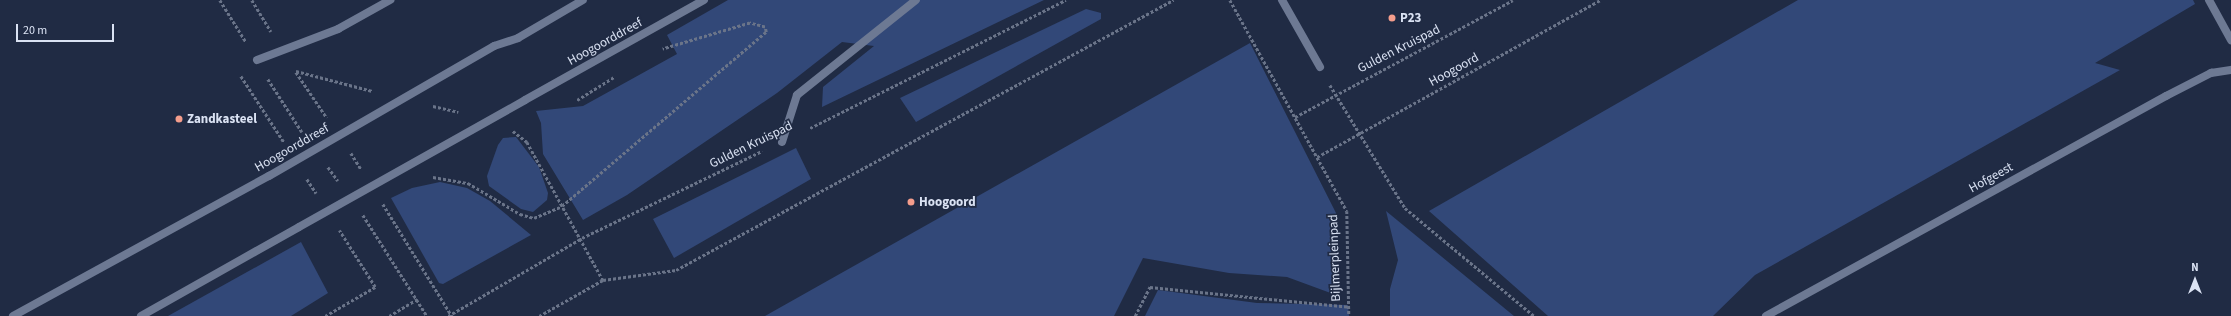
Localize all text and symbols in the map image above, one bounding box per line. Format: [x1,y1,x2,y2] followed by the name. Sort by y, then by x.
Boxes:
[1400,10,1421,26] place label: P23
[1387,13,1397,23] marker: P23
[565,15,645,69] street label: Hoogoorddreef
[18,16,116,42] scale bar
[23,22,47,39] text: 20 m
[1355,22,1443,76] street label: Gulden Kruispad
[1426,50,1482,90] street label: Hoogoord
[187,111,257,127] place label: Zandkasteel
[174,114,184,124] marker: Zandkasteel
[707,118,795,172] street label: Gulden Kruispad
[252,121,332,175] street label: Hoogoorddreef
[1966,160,2016,196] street label: Hofgeest
[919,194,976,210] place label: Hoogoord
[906,197,916,207] marker: Hoogoord
[1326,214,1344,302] street label: Bijlmerpleinpad
[2175,260,2215,300] north arrow
[2191,260,2199,275] text: N

